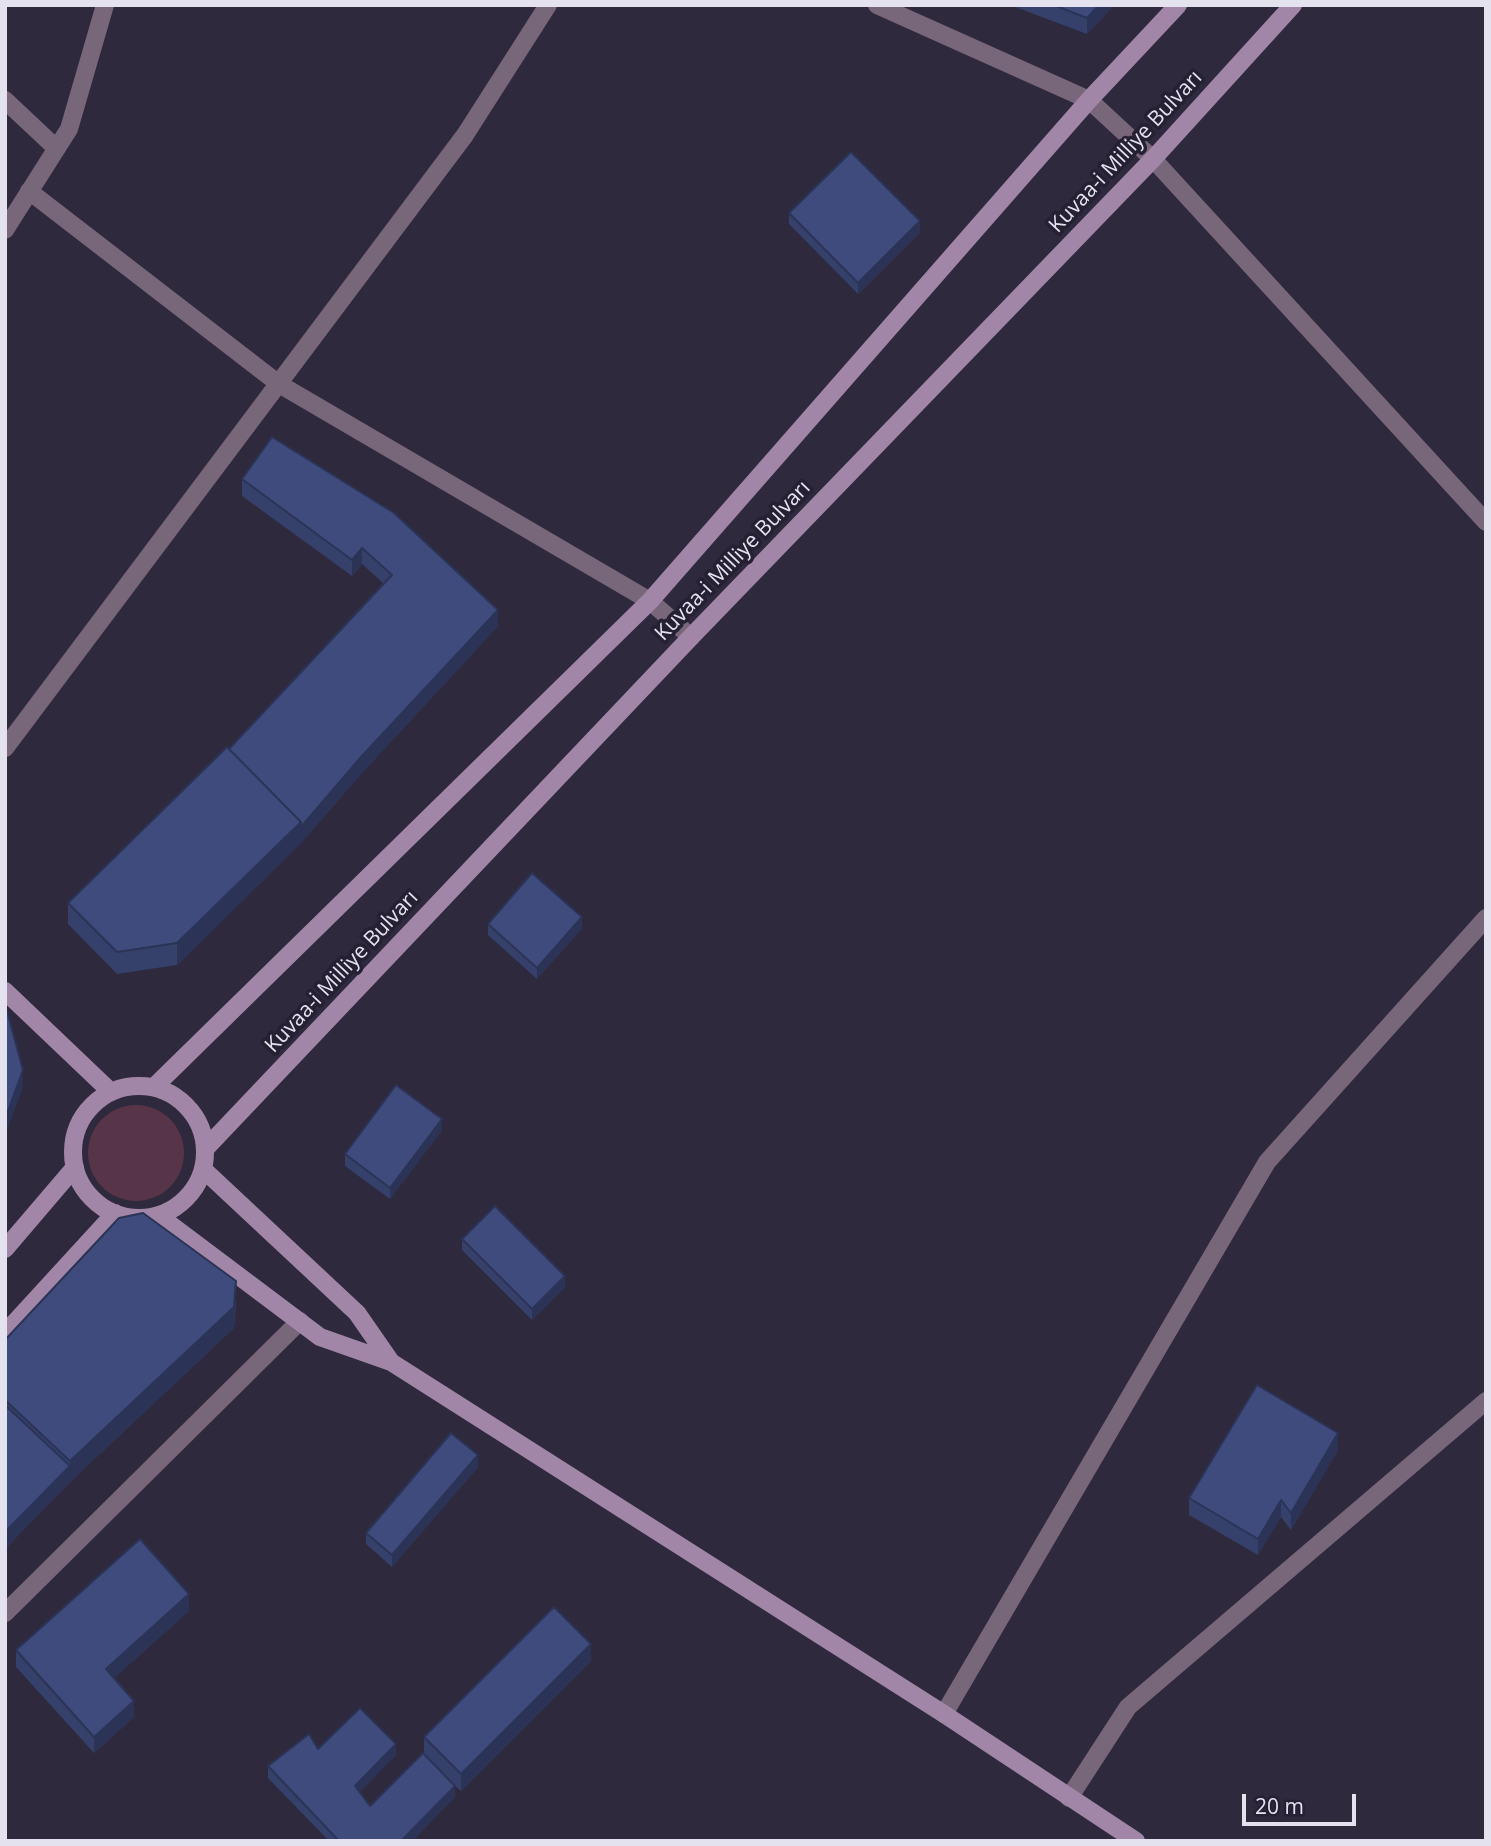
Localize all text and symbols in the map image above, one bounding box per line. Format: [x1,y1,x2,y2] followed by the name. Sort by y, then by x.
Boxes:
[1044,66,1208,238] street label: Kuvaa-i Milliye Bulvarı
[650,476,816,646] street label: Kuvaa-i Milliye Bulvarı
[260,886,424,1058] street label: Kuvaa-i Milliye Bulvarı
[1246,1780,1360,1824] scale bar
[1255,1792,1304,1820] text: 20 m

